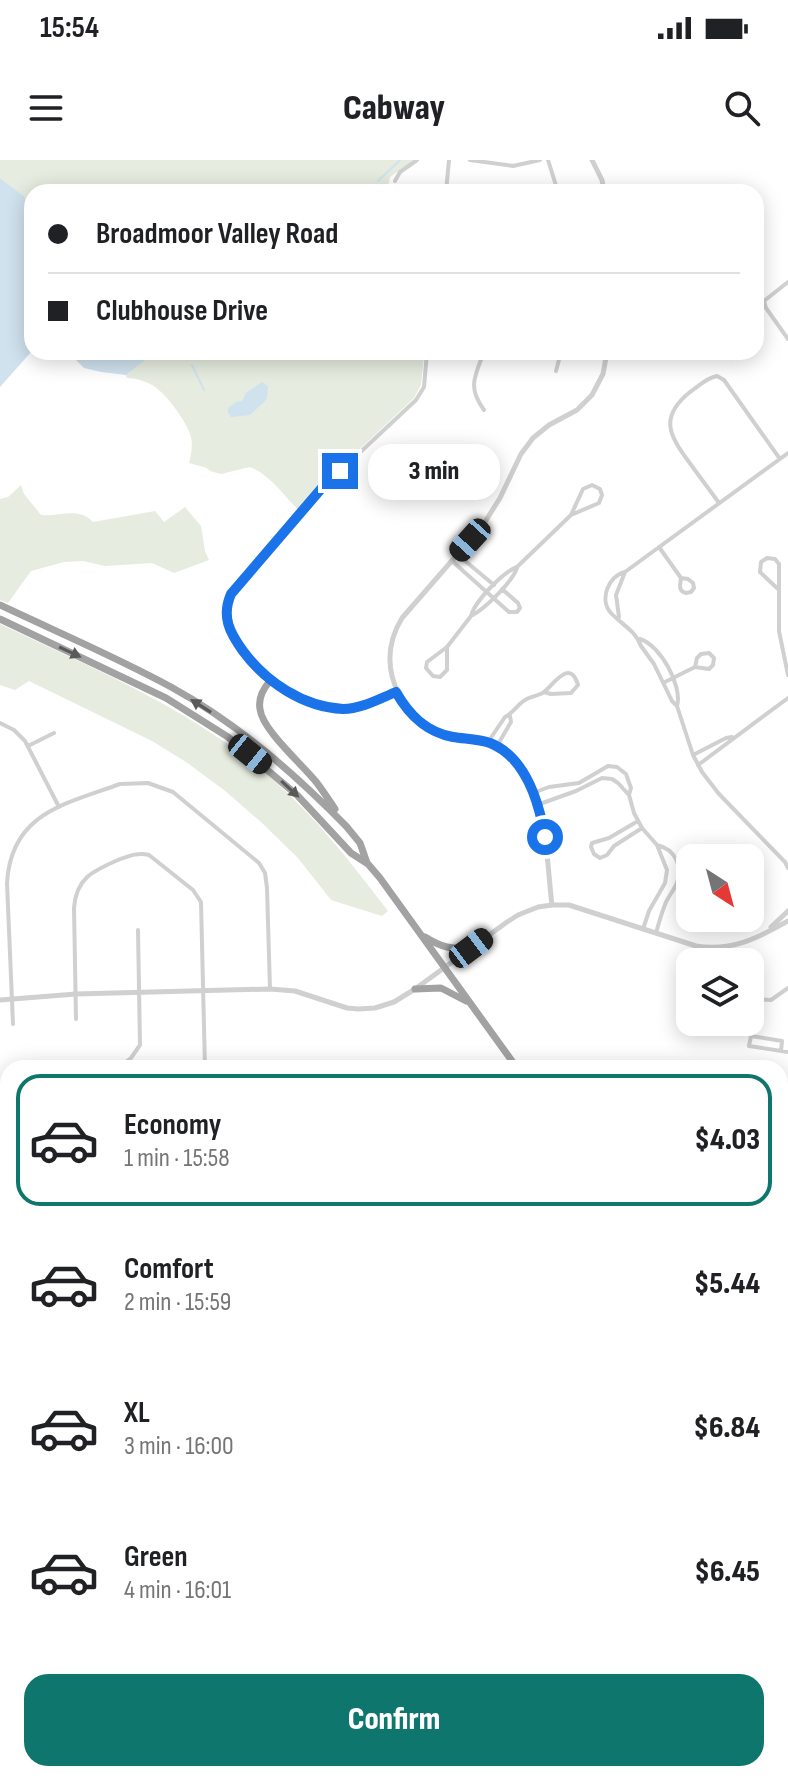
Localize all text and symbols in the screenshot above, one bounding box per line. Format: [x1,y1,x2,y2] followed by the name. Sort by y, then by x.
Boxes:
[40,10,99,46] text: 15:54
[24,86,68,130] icon: menu
[720,86,764,130] icon: search
[343,87,445,130] text: Cabway
[96,216,338,252] text: Broadmoor Valley Road
[96,293,268,329] text: Clubhouse Drive
[368,443,500,499] callout: 3 min
[322,453,358,489] route end
[409,456,459,487] text: 3 min
[445,514,495,566] car
[59,645,82,659] one-way arrow
[191,698,212,713] one-way arrow
[224,730,276,778] car
[280,779,299,797] one-way arrow
[527,819,563,855] route start
[676,844,764,932] north arrow
[676,844,764,1036] map controls
[445,924,497,972] car
[676,948,764,1036] button: layers
[28,1104,100,1176] icon: car
[124,1107,221,1143] text: Economy
[695,1122,760,1158] text: $4.03
[124,1143,230,1174] text: 1 min · 15:58
[28,1248,100,1320] icon: car
[124,1251,214,1287] text: Comfort
[694,1266,760,1302] text: $5.44
[124,1287,231,1318] text: 2 min · 15:59
[28,1392,100,1464] icon: car
[124,1395,150,1431] text: XL
[693,1410,760,1446] text: $6.84
[124,1431,234,1462] text: 3 min · 16:00
[28,1536,100,1608] icon: car
[124,1539,188,1575] text: Green
[694,1554,760,1590] text: $6.45
[124,1575,231,1606] text: 4 min · 16:01
[24,1674,764,1766] button: Confirm

